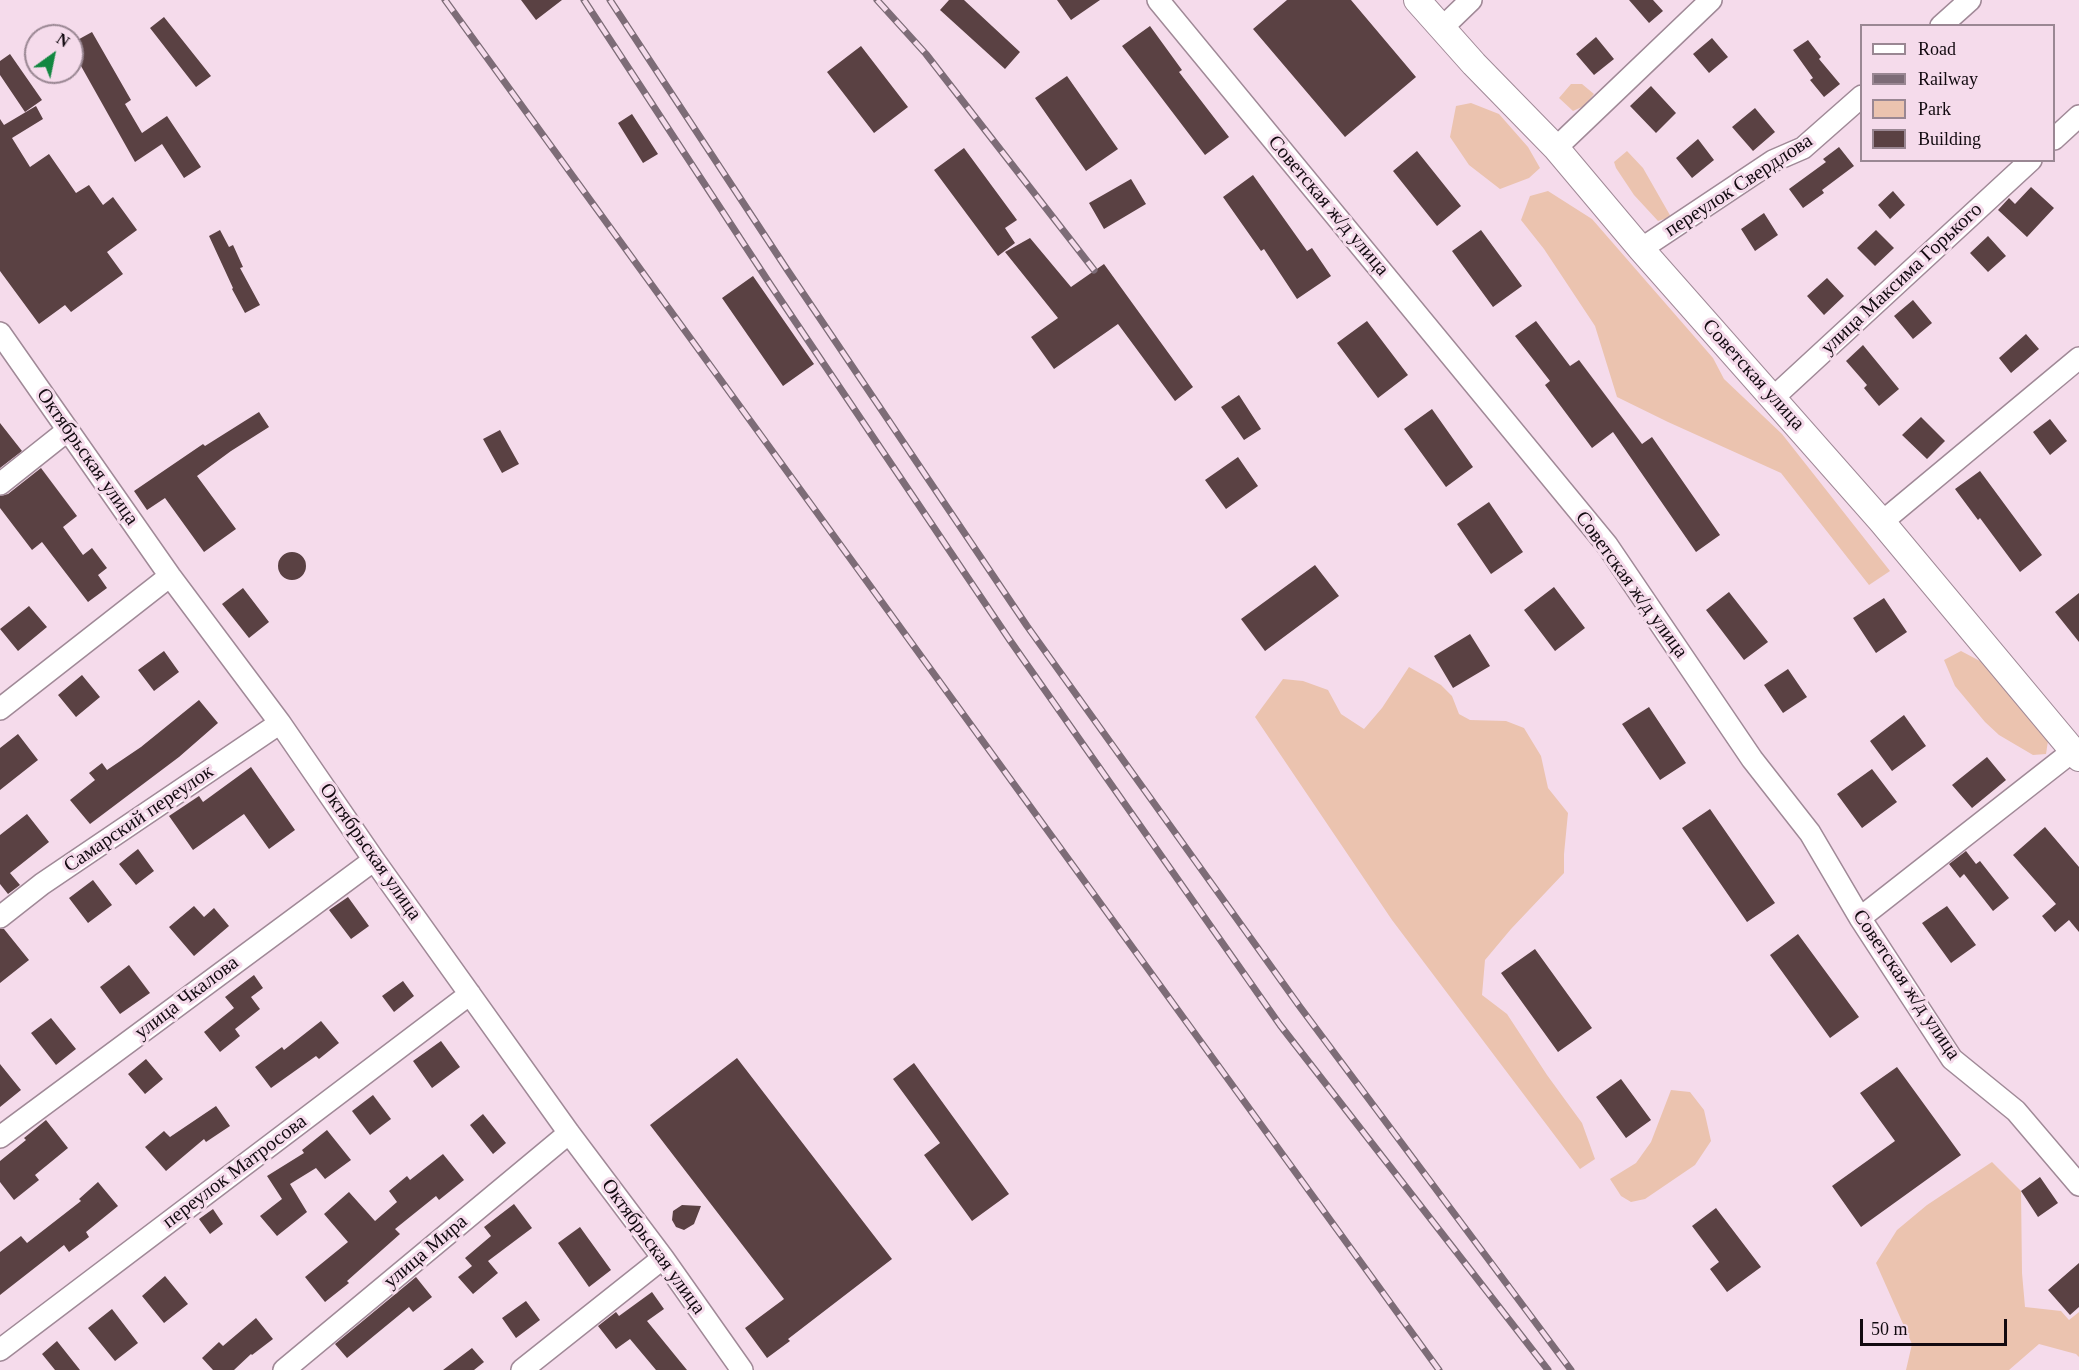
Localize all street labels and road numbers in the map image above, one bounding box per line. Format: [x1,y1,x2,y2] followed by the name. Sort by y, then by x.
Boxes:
[1661,129,1817,243] street label: переулок Свердлова
[1262,131,1394,281] street label: Советская ж/д улица
[1816,198,1988,360] street label: улица Максима Горького
[1697,314,1809,436] street label: Советская улица
[31,384,143,530] street label: Октябрьская улица
[1570,507,1692,663] street label: Советская ж/д улица
[60,760,218,878] street label: Самарский переулок
[314,779,426,925] street label: Октябрьская улица
[1847,905,1965,1065] street label: Советская ж/д улица
[130,951,244,1045] street label: улица Чкалова
[158,1110,312,1234] street label: переулок Матросова
[596,1175,710,1319] street label: Октябрьская улица
[379,1210,473,1294] street label: улица Мира

